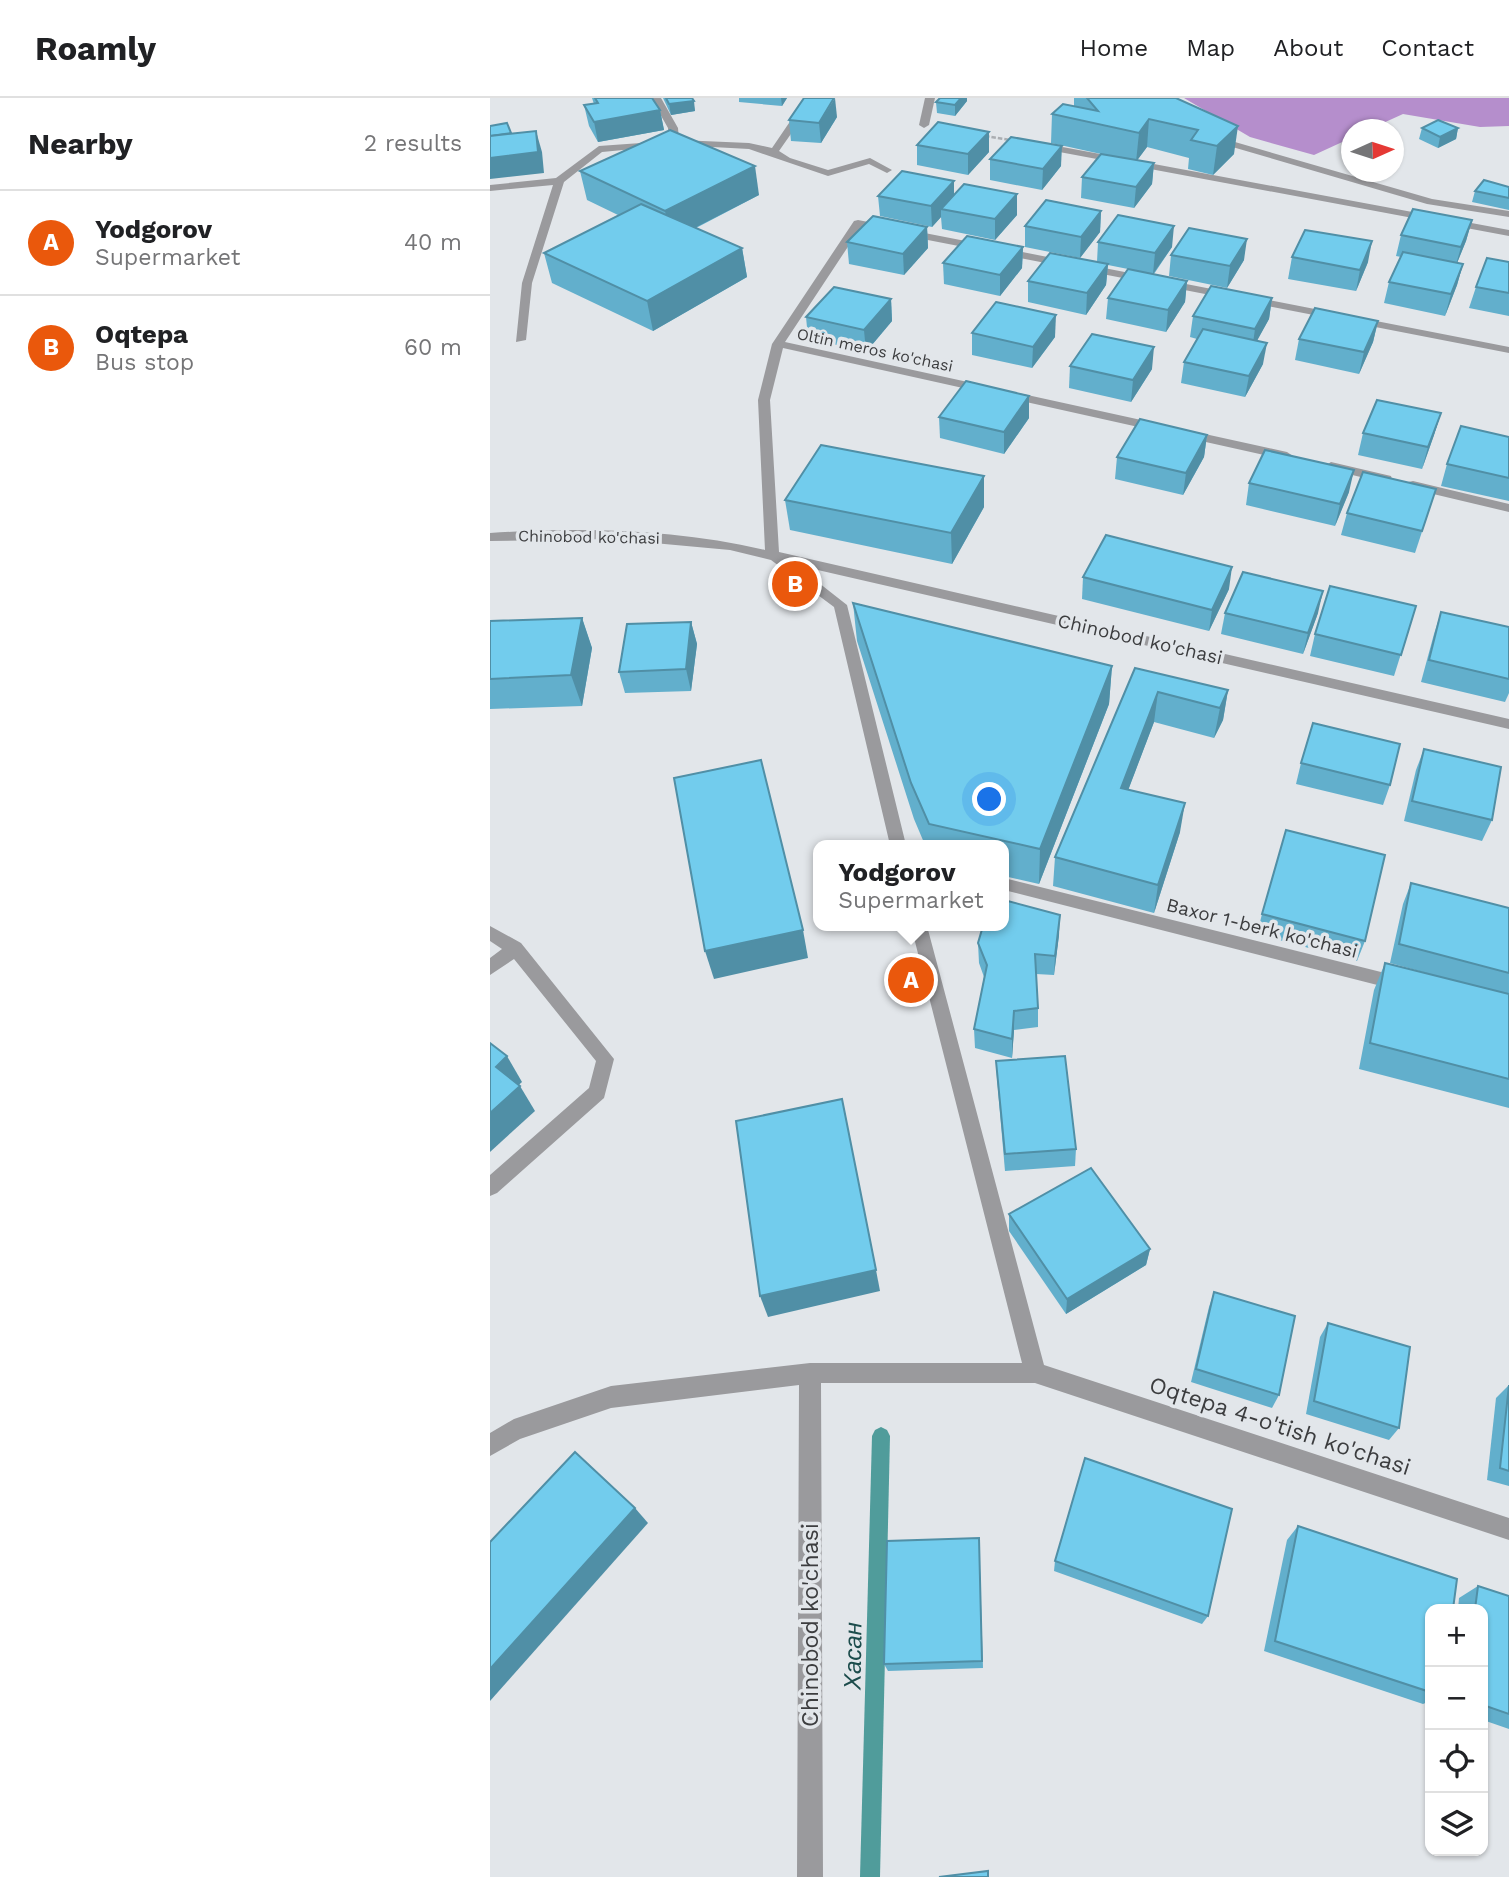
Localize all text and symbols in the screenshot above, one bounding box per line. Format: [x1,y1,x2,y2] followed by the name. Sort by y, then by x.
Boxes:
[35,29,156,68] text: Roamly
[1080,34,1148,62] text: Home
[1186,34,1235,62] text: Map
[1273,34,1343,62] text: About
[1381,34,1474,62] text: Contact
[1341,119,1404,182] north arrow
[28,126,133,161] text: Nearby
[364,130,462,157] text: 2 results
[95,214,212,244] text: Yodgorov
[43,229,59,256] text: A
[404,229,462,256] text: 40 m
[95,244,240,271] text: Supermarket
[95,319,188,349] text: Oqtepa
[795,324,955,376] street label: Oltin meros ko'chasi
[43,334,59,361] text: B
[404,334,462,361] text: 60 m
[95,349,194,376] text: Bus stop
[518,526,660,548] street label: Chinobod ko'chasi
[772,558,818,610] pin: B
[1055,609,1225,669] street label: Chinobod ko'chasi
[972,782,1006,816] your location
[813,840,1009,931] popup
[838,857,956,887] text: Yodgorov
[838,887,984,914] text: Supermarket
[1164,893,1360,963] street label: Baxor 1-berk ko'chasi
[888,954,934,1006] pin: A
[1146,1371,1414,1481] street label: Oqtepa 4-o'tish ko'chasi
[797,1523,824,1727] street label: Chinobod ko'chasi
[1425,1604,1488,1856] map controls
[1425,1604,1488,1667] button: +
[838,1622,868,1691] water label: Хасан
[1425,1667,1488,1730] button: −
[1425,1730,1488,1793] button: locate
[1425,1793,1488,1856] button: layers

